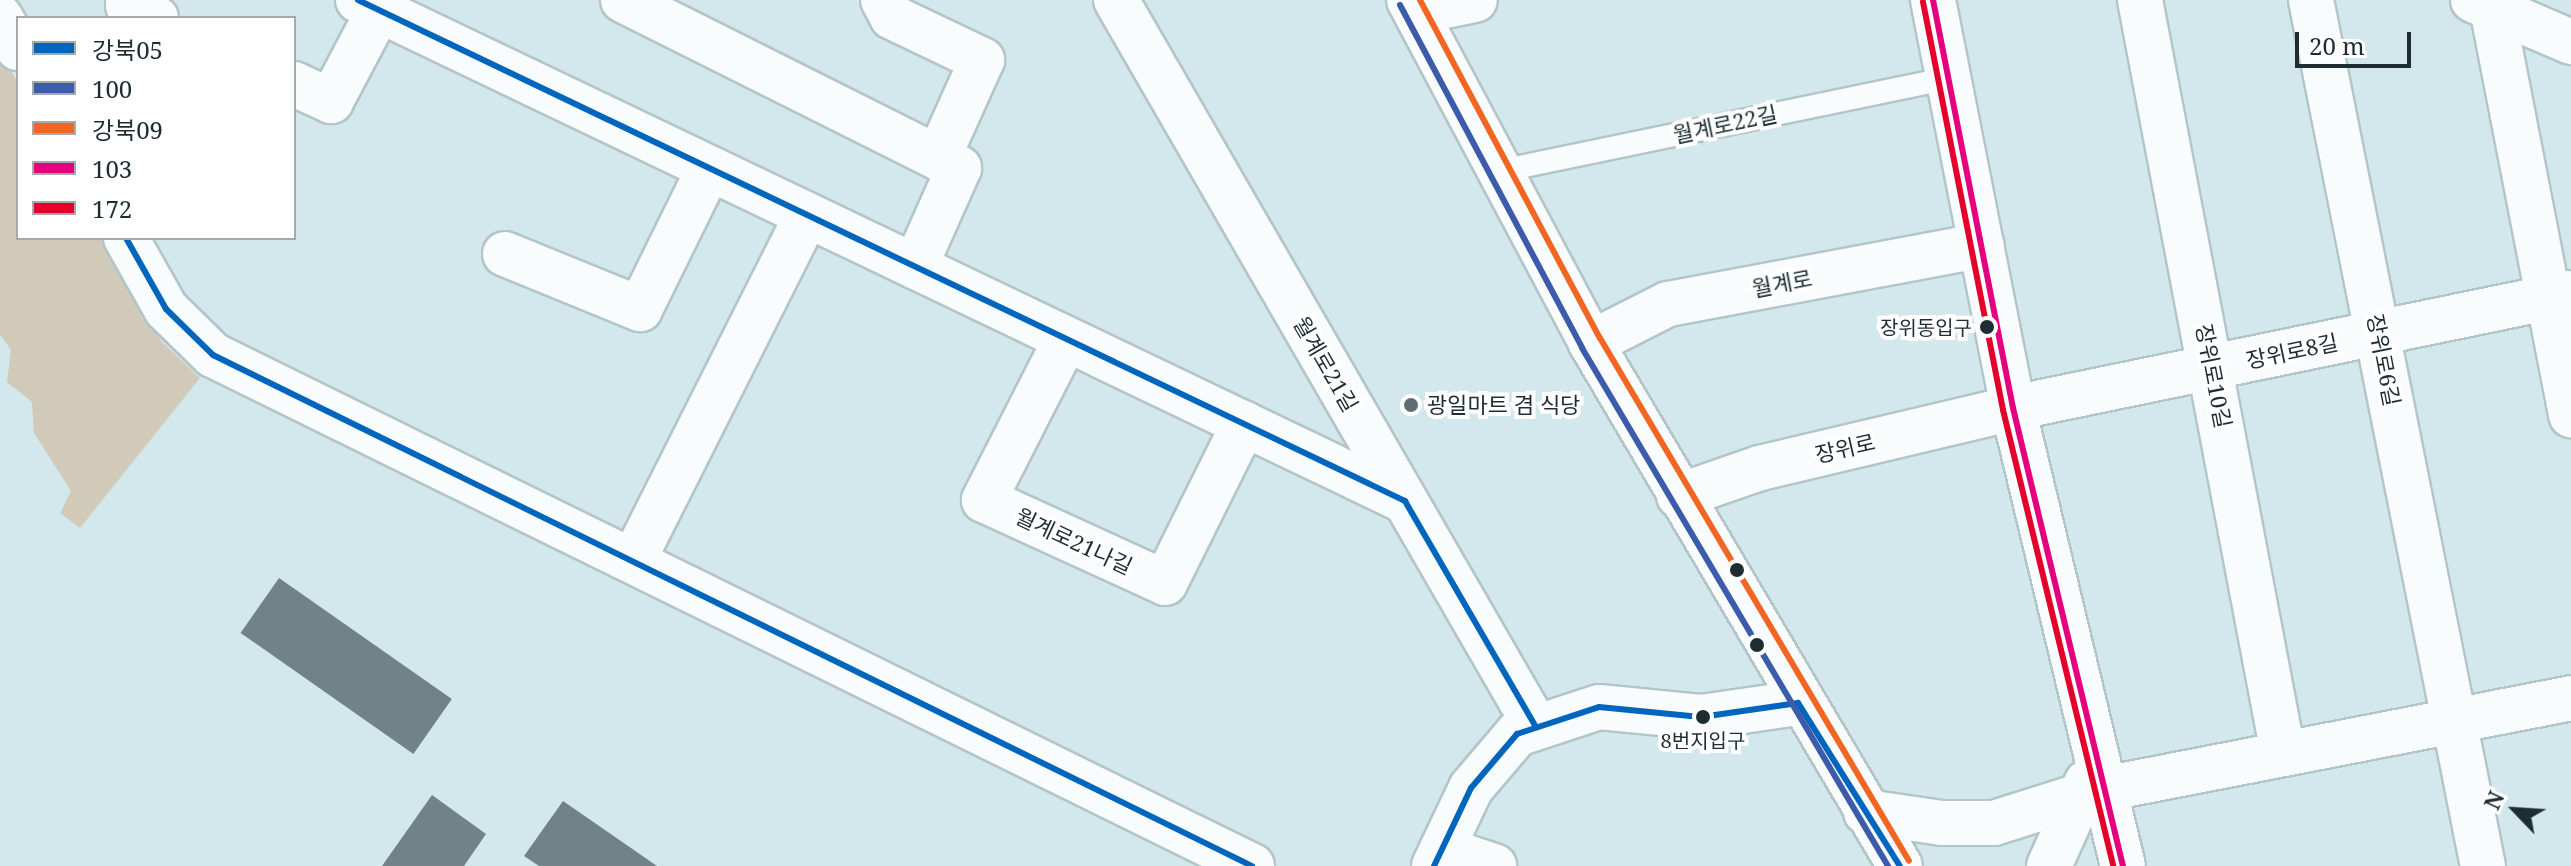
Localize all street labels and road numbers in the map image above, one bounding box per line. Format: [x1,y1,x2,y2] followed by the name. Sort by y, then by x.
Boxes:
[1671,100,1779,148] street label: 월계로22길
[1750,264,1814,302] street label: 월계로
[1288,312,1364,416] street label: 월계로21길
[2362,312,2406,408] street label: 장위로6길
[2191,322,2237,430] street label: 장위로10길
[2244,328,2340,374] street label: 장위로8길
[1812,428,1878,468] street label: 장위로
[1011,502,1137,580] street label: 월계로21나길

